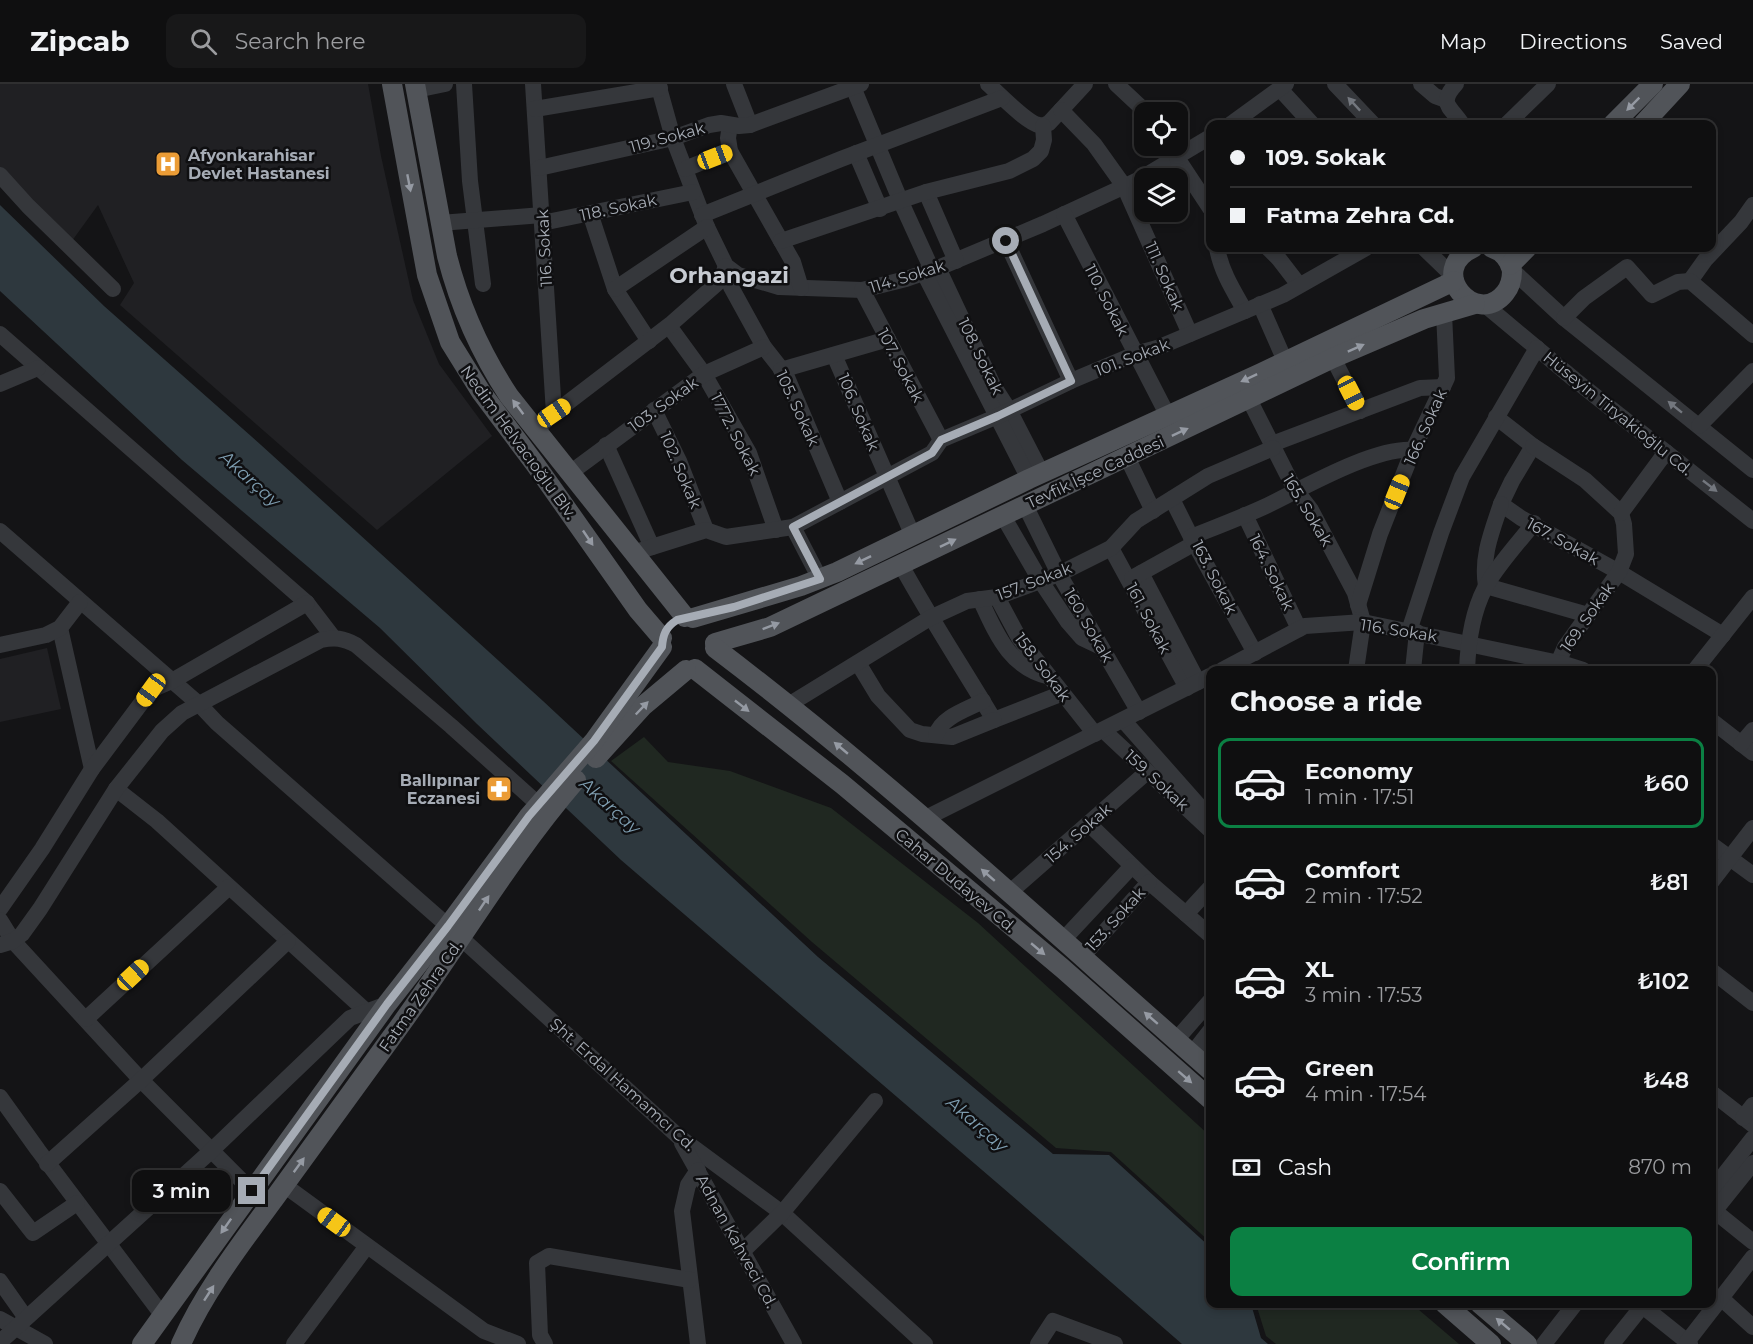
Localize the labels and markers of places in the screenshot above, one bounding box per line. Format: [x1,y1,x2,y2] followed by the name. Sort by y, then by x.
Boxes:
[187,146,330,183] place label: Afyonkarahisar Devlet Hastanesi
[153,149,183,179] hospital icon: Afyonkarahisar Devlet Hastanesi
[400,771,480,808] place label: Ballıpınar Eczanesi
[484,774,514,804] pharmacy icon: Ballıpınar Eczanesi

